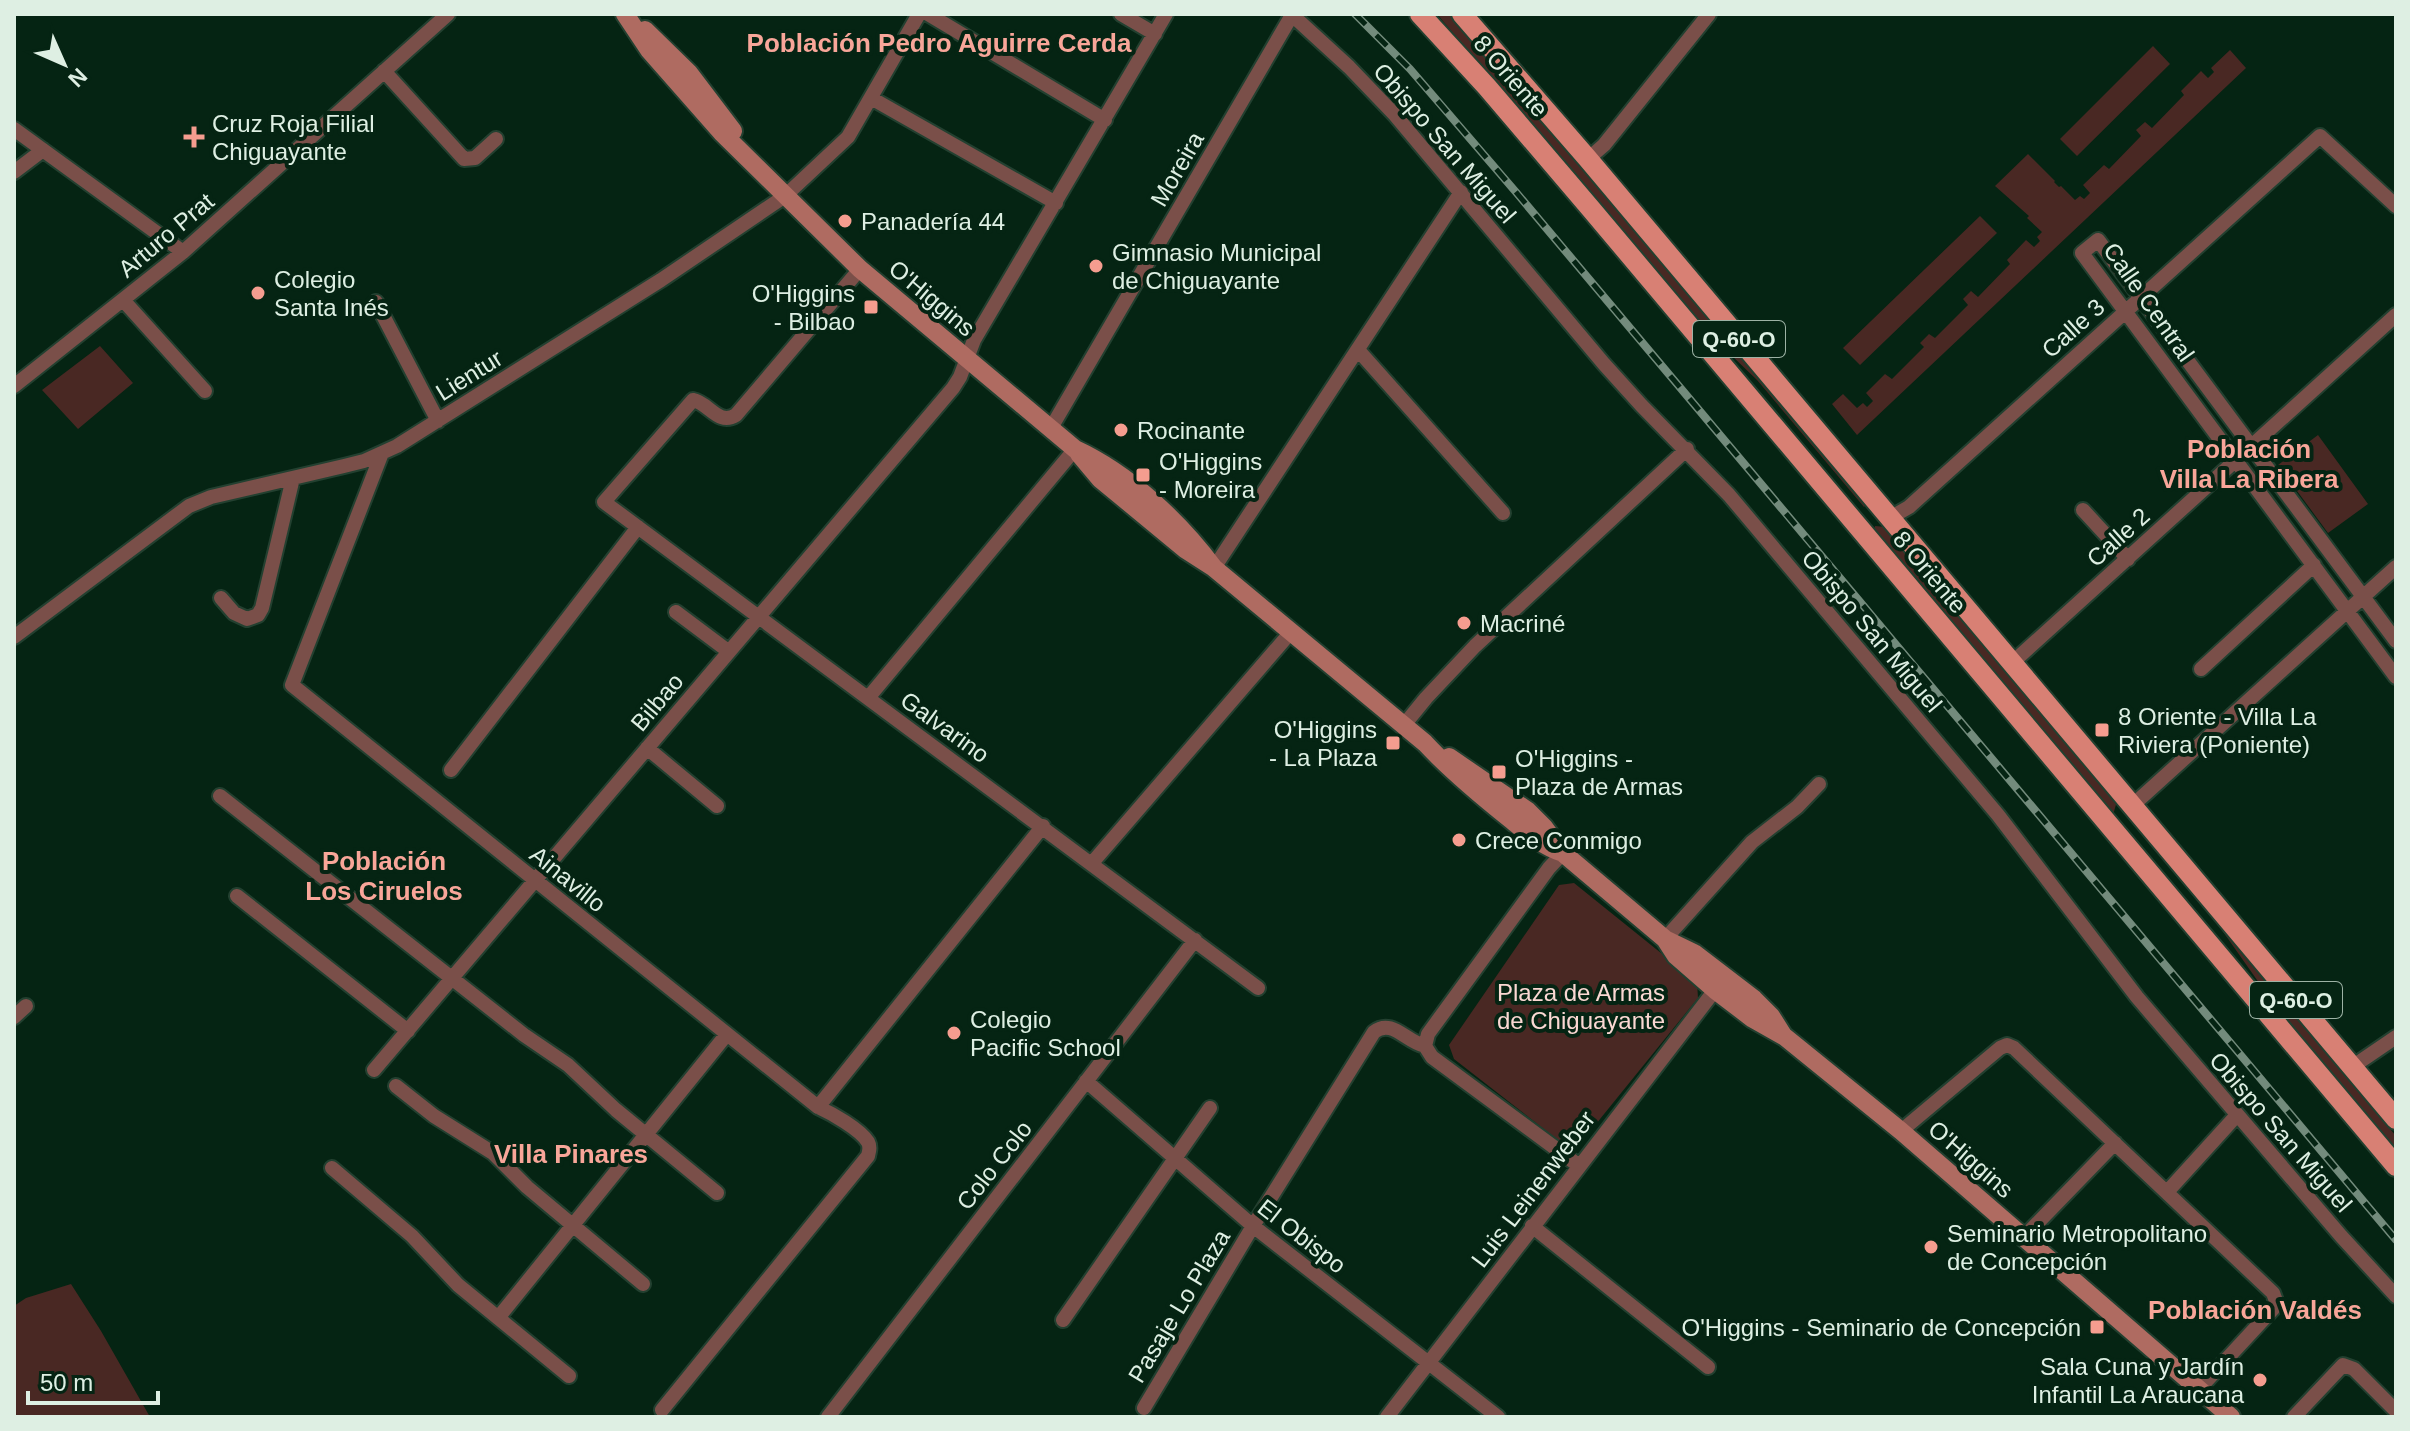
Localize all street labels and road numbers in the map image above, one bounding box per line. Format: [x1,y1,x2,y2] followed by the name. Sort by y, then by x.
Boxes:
[1468,30,1554,122] street label: 8 Oriente
[1368,58,1522,228] street label: Obispo San Miguel
[1145,126,1209,211] street label: Moreira
[113,187,219,283] street label: Arturo Prat
[2098,237,2200,367] street label: Calle Central
[884,254,980,342] street label: O'Higgins
[2036,293,2110,363] street label: Calle 3
[1693,321,1785,357] road number: Q-60-O
[431,344,507,406] street label: Lientur
[2081,502,2155,572] street label: Calle 2
[1888,526,1972,618] street label: 8 Oriente
[1796,545,1948,717] street label: Obispo San Miguel
[625,668,689,736] street label: Bilbao
[896,686,994,768] street label: Galvarino
[525,840,611,918] street label: Ainavillo
[2250,982,2342,1018] road number: Q-60-O
[2204,1047,2358,1217] street label: Obispo San Miguel
[1466,1106,1600,1272] street label: Luis Leinenweber
[951,1115,1037,1215] street label: Colo Colo
[1923,1115,2019,1203] street label: O'Higgins
[1253,1193,1351,1279] street label: El Obispo
[1123,1224,1236,1387] street label: Pasaje Lo Plaza

